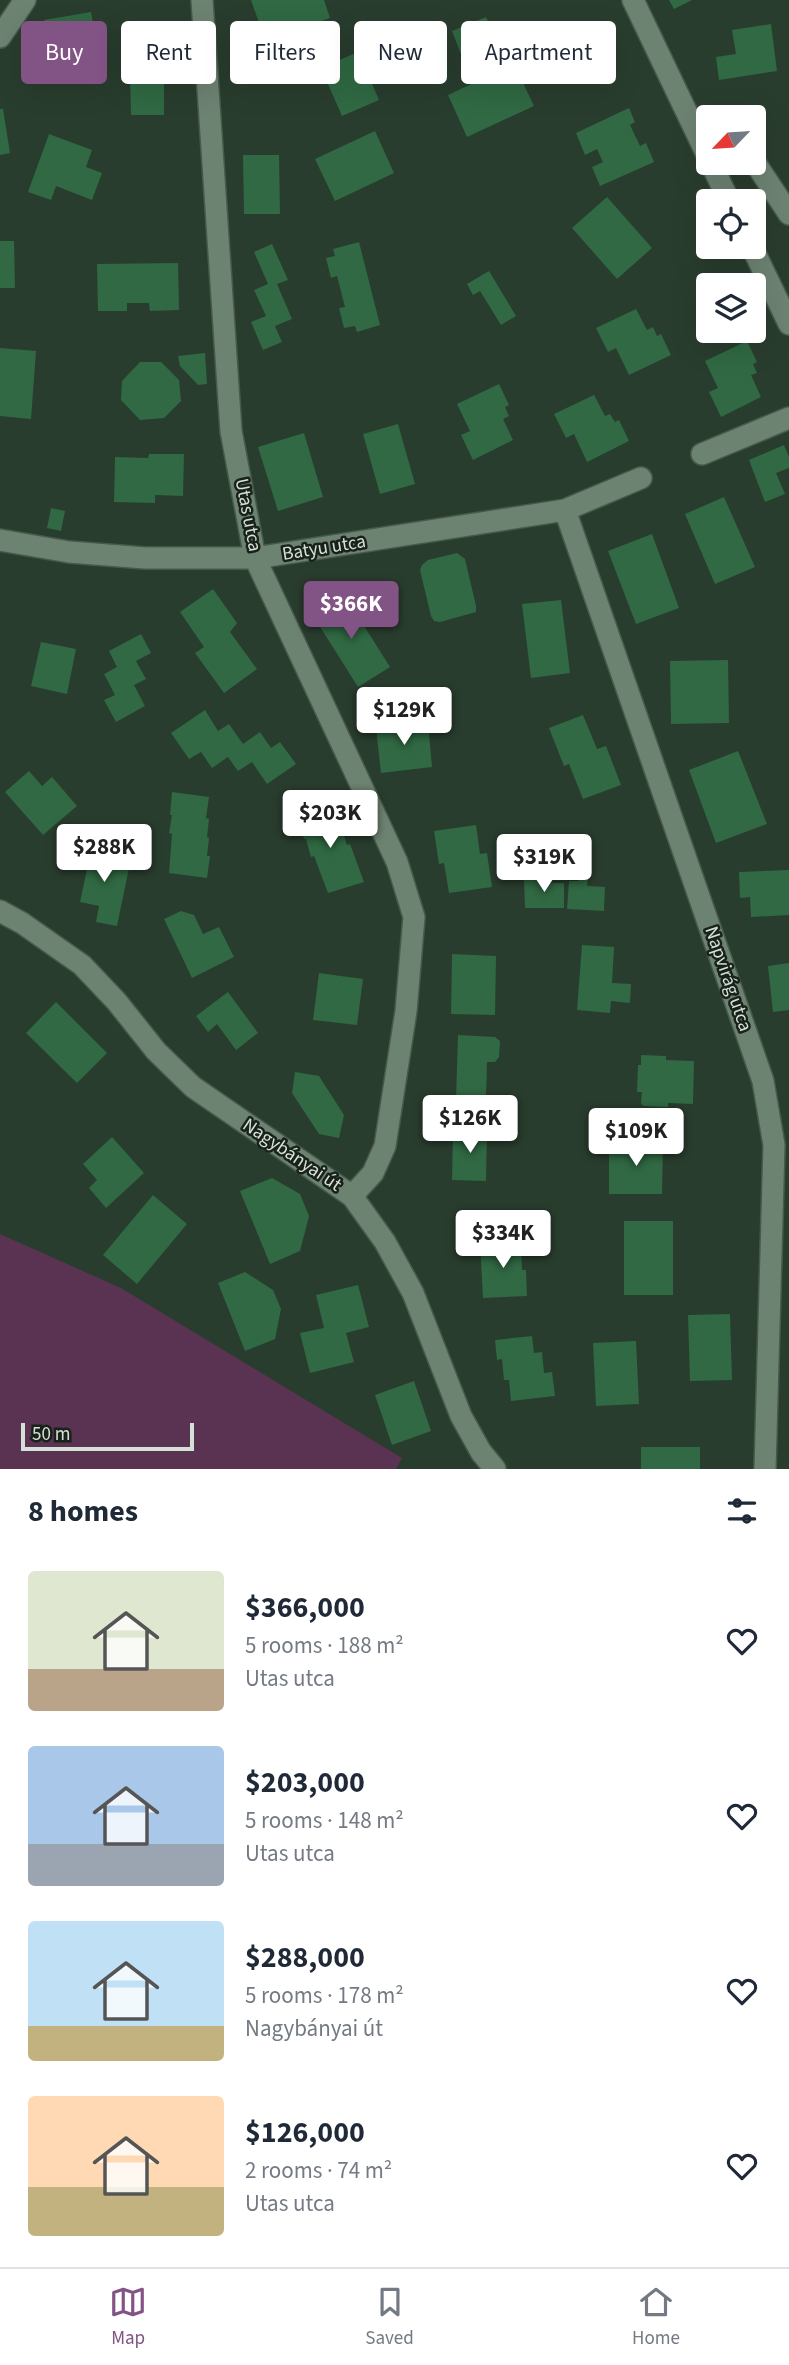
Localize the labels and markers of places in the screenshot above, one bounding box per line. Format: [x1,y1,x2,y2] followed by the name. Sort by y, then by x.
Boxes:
[302,582,400,641] pin: $366K
[355,688,453,747] pin: $129K
[281,790,379,850] pin: $203K
[55,824,153,884] pin: $288K
[495,834,593,894] pin: $319K
[421,1096,519,1155] pin: $126K
[587,1108,685,1168] pin: $109K
[454,1210,552,1270] pin: $334K

